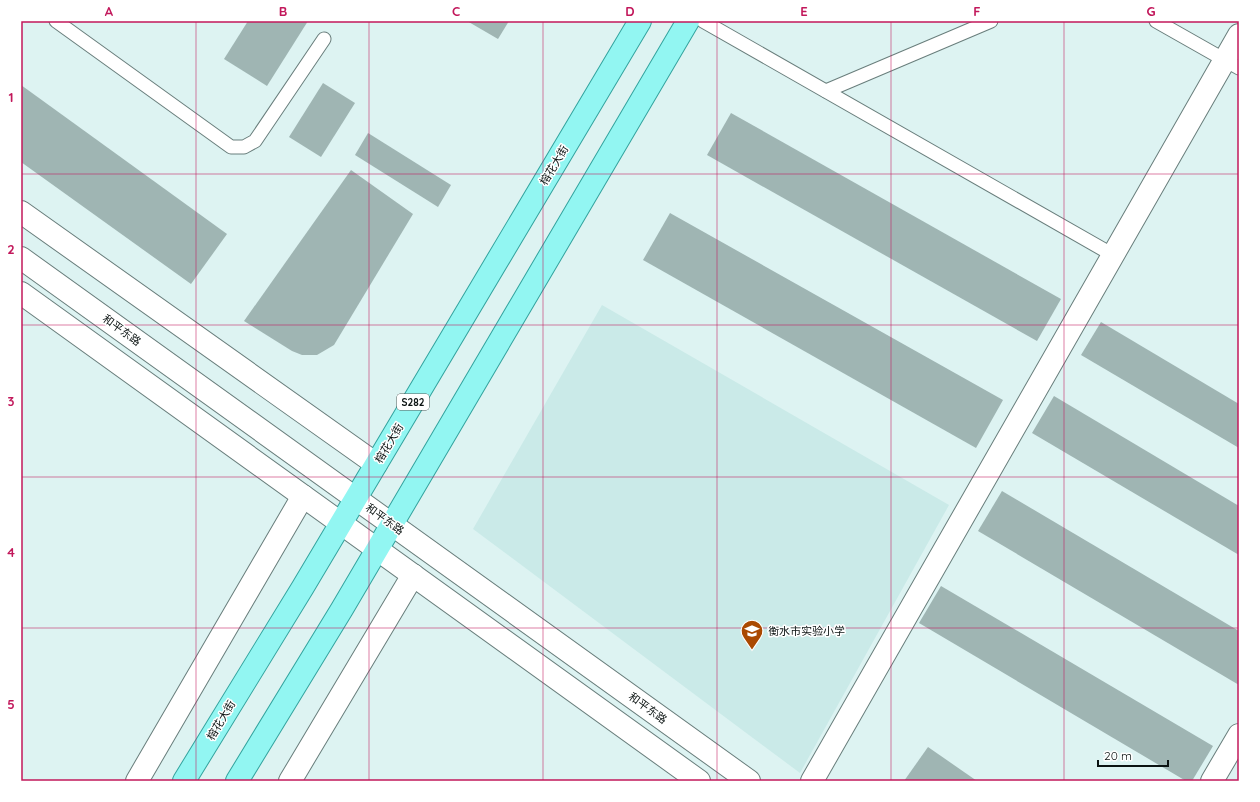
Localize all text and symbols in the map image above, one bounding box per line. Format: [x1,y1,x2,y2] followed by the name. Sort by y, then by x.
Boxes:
[105,3,114,19] text: A
[279,3,287,19] text: B
[452,3,460,19] text: C
[625,3,635,19] text: D
[800,3,808,19] text: E
[973,3,981,19] text: F
[1146,3,1156,19] text: G
[8,89,14,105] text: 1
[537,143,571,187] street label: 榕花大街
[7,241,15,257] text: 2
[100,311,144,349] street label: 和平东路
[8,393,15,409] text: 3
[397,394,429,410] road number: S282
[372,421,406,465] street label: 榕花大街
[363,500,407,538] street label: 和平东路
[7,544,15,560] text: 4
[739,618,765,651] school or university icon: 衡水市实验小学
[768,624,845,638] place label: 衡水市实验小学
[626,689,670,727] street label: 和平东路
[7,696,15,712] text: 5
[204,698,238,742] street label: 榕花大街
[1098,742,1168,768] scale bar
[1104,748,1132,763] text: 20 m

